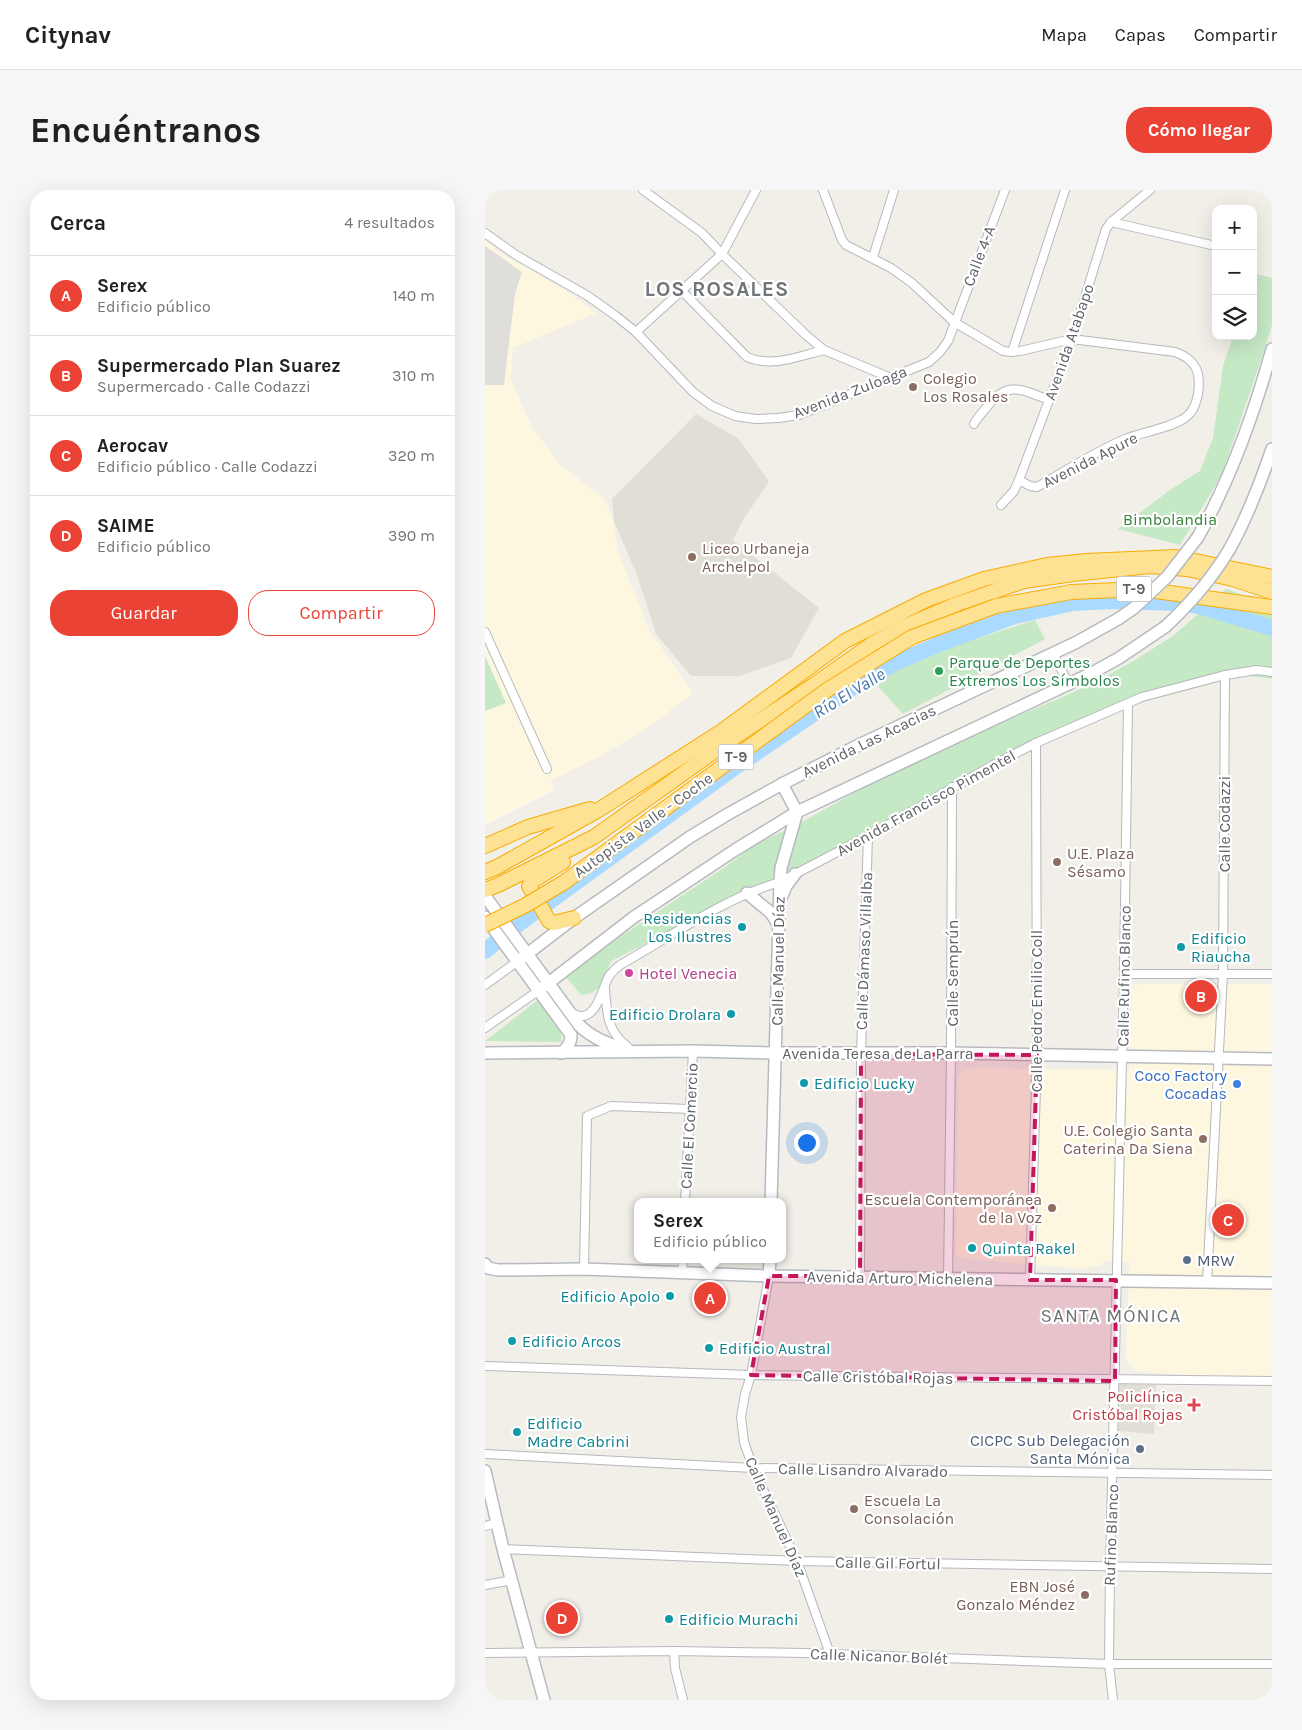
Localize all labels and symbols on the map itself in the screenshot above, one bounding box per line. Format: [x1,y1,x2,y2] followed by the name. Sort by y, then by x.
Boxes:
[959,223,999,289] street label: Calle 4-A
[645,277,789,301] district label: LOS ROSALES
[1040,281,1098,403] street label: Avenida Atabapo
[790,362,910,422] street label: Avenida Zuloaga
[923,369,1008,406] place label: Colegio Los Rosales
[907,381,919,393] marker: Colegio Los Rosales
[1039,428,1141,492] street label: Avenida Apure
[1123,510,1217,529] park label: Bimbolandia
[702,539,809,576] place label: Liceo Urbaneja Archelpol
[686,551,698,563] marker: Liceo Urbaneja Archelpol
[1117,576,1151,602] road number: T-9
[949,653,1120,690] place label: Parque de Deportes Extremos Los Símbolos
[809,663,889,723] water label: Río El Valle
[933,665,945,677] marker: Parque de Deportes Extremos Los Símbolos
[799,700,939,782] street label: Avenida Las Acacias
[719,744,753,770] road number: T-9
[833,746,1019,860] street label: Avenida Francisco Pimentel
[570,768,716,882] street label: Autopista Valle - Coche
[1215,776,1234,872] street label: Calle Codazzi
[1067,844,1135,881] place label: U.E. Plaza Sésamo
[1051,856,1063,868] marker: U.E. Plaza Sésamo
[852,872,876,1030] street label: Calle Dámaso Villalba
[767,896,789,1026] street label: Calle Manuel Díaz
[1113,905,1135,1047] street label: Calle Rufino Blanco
[643,909,732,946] place label: Residencias Los Ilustres
[943,920,962,1026] street label: Calle Semprún
[736,921,748,933] marker: Residencias Los Ilustres
[1191,929,1251,966] place label: Edificio Riaucha
[1027,930,1046,1092] street label: Calle Pedro Emilio Coll
[1175,941,1187,953] marker: Edificio Riaucha
[639,964,737,983] place label: Hotel Venecia
[623,967,635,979] marker: Hotel Venecia
[1185,977,1217,1015] pin: B
[609,1005,721,1024] place label: Edificio Drolara
[725,1008,737,1020] marker: Edificio Drolara
[782,1044,974,1063] street label: Avenida Teresa de La Parra
[676,1063,702,1189] street label: Calle El Comercio
[1135,1066,1228,1103] place label: Coco Factory Cocadas
[814,1074,915,1093] place label: Edificio Lucky
[798,1077,810,1089] marker: Edificio Lucky
[1231,1078,1243,1090] marker: Coco Factory Cocadas
[1063,1121,1193,1158] place label: U.E. Colegio Santa Caterina Da Siena
[794,1130,820,1156] your location
[1197,1133,1209,1145] marker: U.E. Colegio Santa Caterina Da Siena
[865,1190,1042,1227] place label: Escuela Contemporánea de la Voz
[1212,1201,1244,1239] pin: C
[1046,1202,1058,1214] marker: Escuela Contemporánea de la Voz
[982,1239,1075,1258] place label: Quinta Rakel
[966,1242,978,1254] marker: Quinta Rakel
[1197,1251,1235,1270] place label: MRW
[1181,1254,1193,1266] marker: MRW
[807,1267,993,1289] street label: Avenida Arturo Michelena
[694,1279,726,1317] pin: A
[560,1287,660,1306] place label: Edificio Apolo
[664,1290,676,1302] marker: Edificio Apolo
[1041,1304,1181,1327] district label: SANTA MÓNICA
[522,1332,621,1351] place label: Edificio Arcos
[506,1335,518,1347] marker: Edificio Arcos
[719,1339,830,1358] place label: Edificio Austral
[703,1342,715,1354] marker: Edificio Austral
[803,1366,953,1388] street label: Calle Cristóbal Rojas
[1072,1387,1183,1424] place label: Policlínica Cristóbal Rojas
[1187,1398,1201,1412] marker: Policlínica Cristóbal Rojas
[527,1414,630,1451] place label: Edificio Madre Cabrini
[511,1426,523,1438] marker: Edificio Madre Cabrini
[970,1431,1130,1468] place label: CICPC Sub Delegación Santa Mónica
[1134,1443,1146,1455] marker: CICPC Sub Delegación Santa Mónica
[741,1454,811,1580] street label: Calle Manuel Díaz
[778,1459,948,1481] street label: Calle Lisandro Alvarado
[1100,1484,1122,1586] street label: Rufino Blanco
[864,1491,954,1528] place label: Escuela La Consolación
[848,1503,860,1515] marker: Escuela La Consolación
[835,1553,941,1573] street label: Calle Gil Fortul
[956,1577,1075,1614] place label: EBN José Gonzalo Méndez
[1079,1589,1091,1601] marker: EBN José Gonzalo Méndez
[546,1599,578,1637] pin: D
[679,1610,799,1629] place label: Edificio Murachi
[663,1613,675,1625] marker: Edificio Murachi
[810,1644,948,1668] street label: Calle Nicanor Bolét

